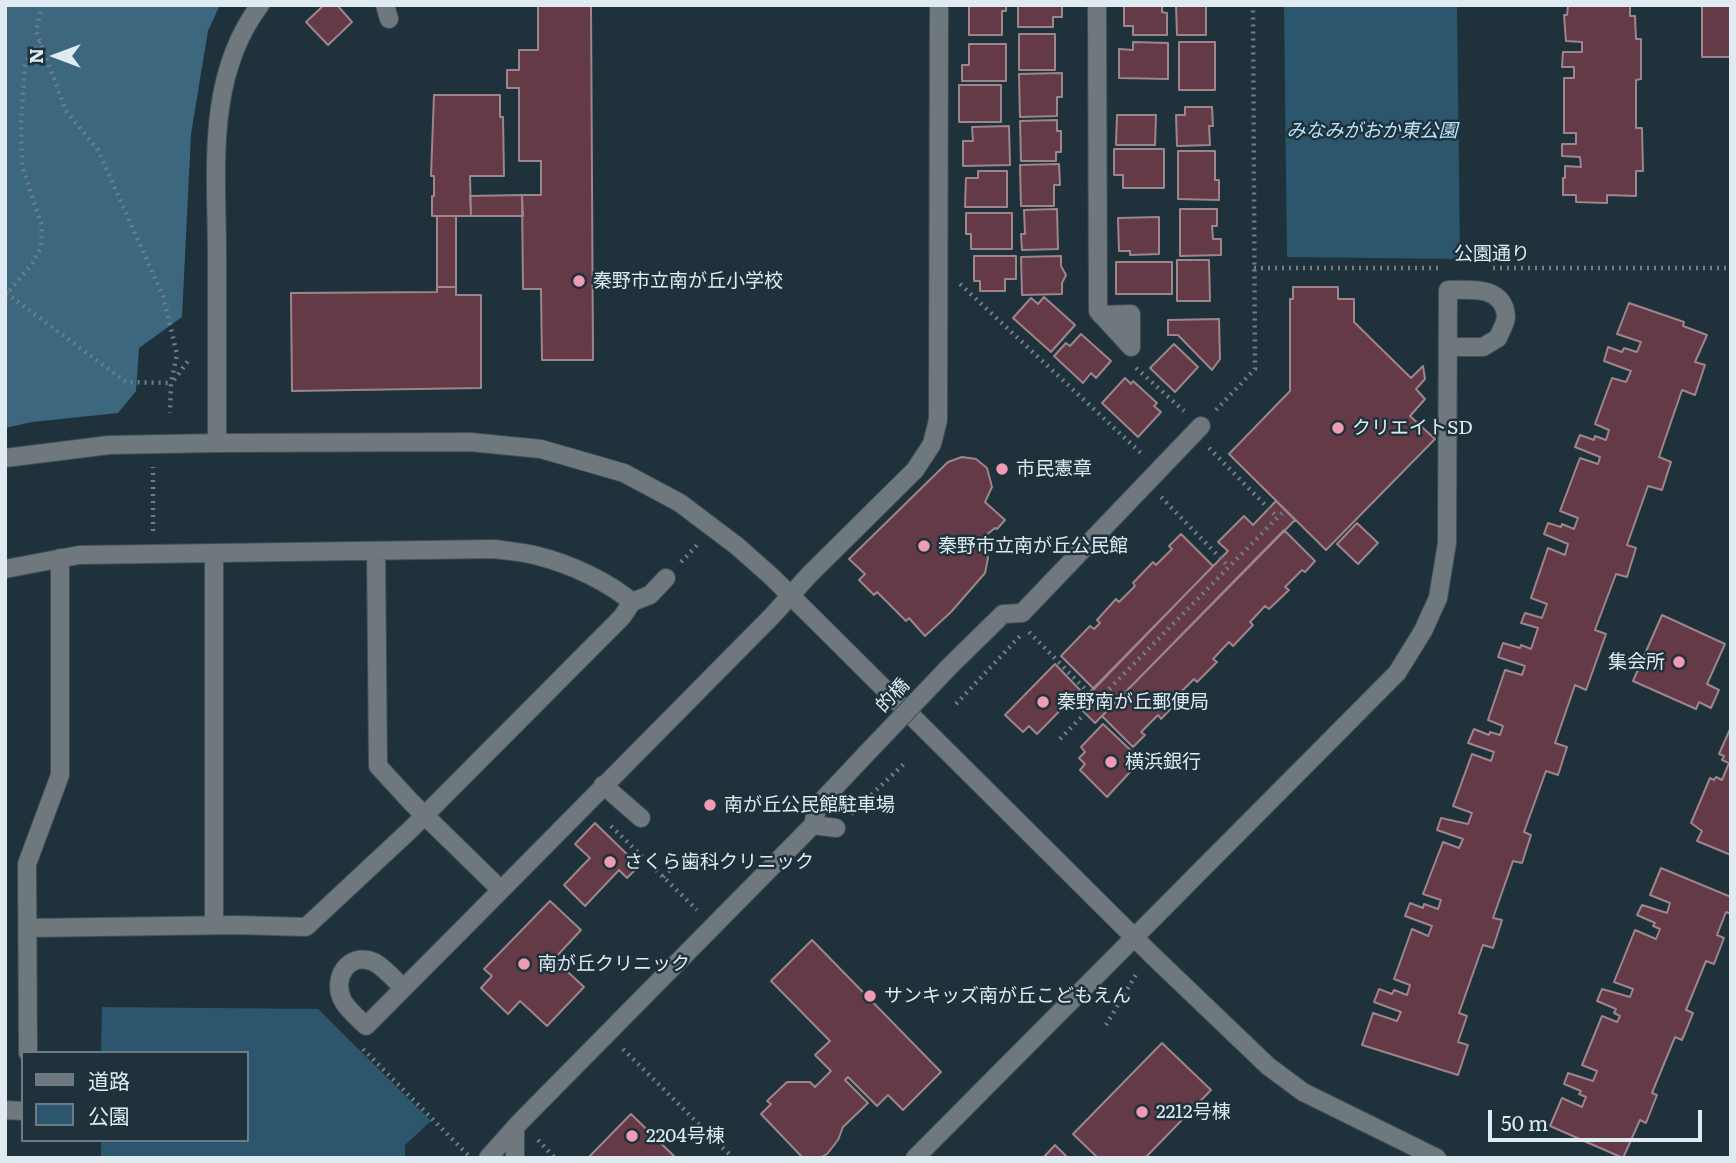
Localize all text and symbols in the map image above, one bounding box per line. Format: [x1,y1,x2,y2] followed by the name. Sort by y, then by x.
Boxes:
[21,21,91,91] north arrow
[21,48,49,64] text: N
[1287,120,1457,142] park label: みなみがおか東公園
[1454,243,1530,265] street label: 公園通り
[593,270,783,292] place label: 秦野市立南が丘小学校
[571,273,587,289] marker: 秦野市立南が丘小学校
[1352,417,1473,439] place label: クリエイトSD
[1330,420,1346,436] marker: クリエイトSD
[1016,458,1092,480] place label: 市民憲章
[994,461,1010,477] marker: 市民憲章
[938,535,1128,557] place label: 秦野市立南が丘公民館
[916,538,932,554] marker: 秦野市立南が丘公民館
[1608,651,1665,673] place label: 集会所
[1671,654,1687,670] marker: 集会所
[872,674,914,718] street label: 的橋
[1057,691,1209,713] place label: 秦野南が丘郵便局
[1035,694,1051,710] marker: 秦野南が丘郵便局
[1125,751,1201,773] place label: 横浜銀行
[1103,754,1119,770] marker: 横浜銀行
[724,794,895,816] place label: 南が丘公民館駐車場
[702,797,718,813] marker: 南が丘公民館駐車場
[624,851,814,873] place label: さくら歯科クリニック
[602,854,618,870] marker: さくら歯科クリニック
[538,953,690,975] place label: 南が丘クリニック
[516,956,532,972] marker: 南が丘クリニック
[884,985,1131,1007] place label: サンキッズ南が丘こどもえん
[862,988,878,1004] marker: サンキッズ南が丘こどもえん
[21,1051,248,1142] legend
[88,1064,130,1095] text: 道路
[1491,1096,1704,1140] scale bar
[88,1099,130,1130] text: 公園
[1156,1101,1231,1123] place label: 2212号棟
[1134,1104,1150,1120] marker: 2212号棟
[1501,1106,1548,1137] text: 50 m
[646,1125,725,1147] place label: 2204号棟
[624,1128,640,1144] marker: 2204号棟

